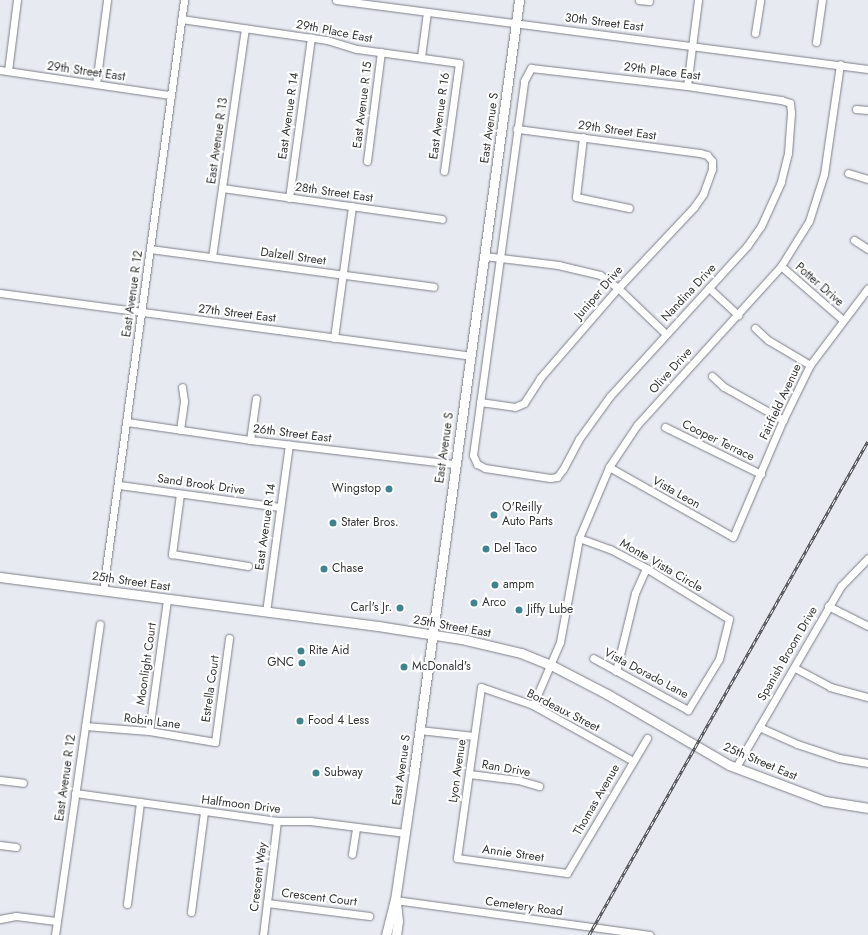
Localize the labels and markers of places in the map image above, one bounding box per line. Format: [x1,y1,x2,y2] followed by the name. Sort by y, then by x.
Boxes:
[332,482,381,496] place label: Wingstop
[384,484,394,494] marker: Wingstop
[502,501,553,529] place label: O'Reilly Auto Parts
[489,510,499,520] marker: O'Reilly Auto Parts
[341,516,399,530] place label: Stater Bros.
[328,518,338,528] marker: Stater Bros.
[494,542,537,556] place label: Del Taco
[481,544,491,554] marker: Del Taco
[332,562,363,576] place label: Chase
[319,564,329,574] marker: Chase
[503,578,534,592] place label: ampm
[490,580,500,590] marker: ampm
[482,596,506,610] place label: Arco
[469,598,479,608] marker: Arco
[351,601,392,615] place label: Carl's Jr.
[395,603,405,613] marker: Carl's Jr.
[527,603,573,617] place label: Jiffy Lube
[514,605,524,615] marker: Jiffy Lube
[309,644,349,658] place label: Rite Aid
[296,646,306,656] marker: Rite Aid
[267,656,294,670] place label: GNC
[297,658,307,668] marker: GNC
[412,660,471,674] place label: McDonald's
[399,662,409,672] marker: McDonald's
[308,714,369,728] place label: Food 4 Less
[295,716,305,726] marker: Food 4 Less
[324,766,363,780] place label: Subway
[311,768,321,778] marker: Subway

